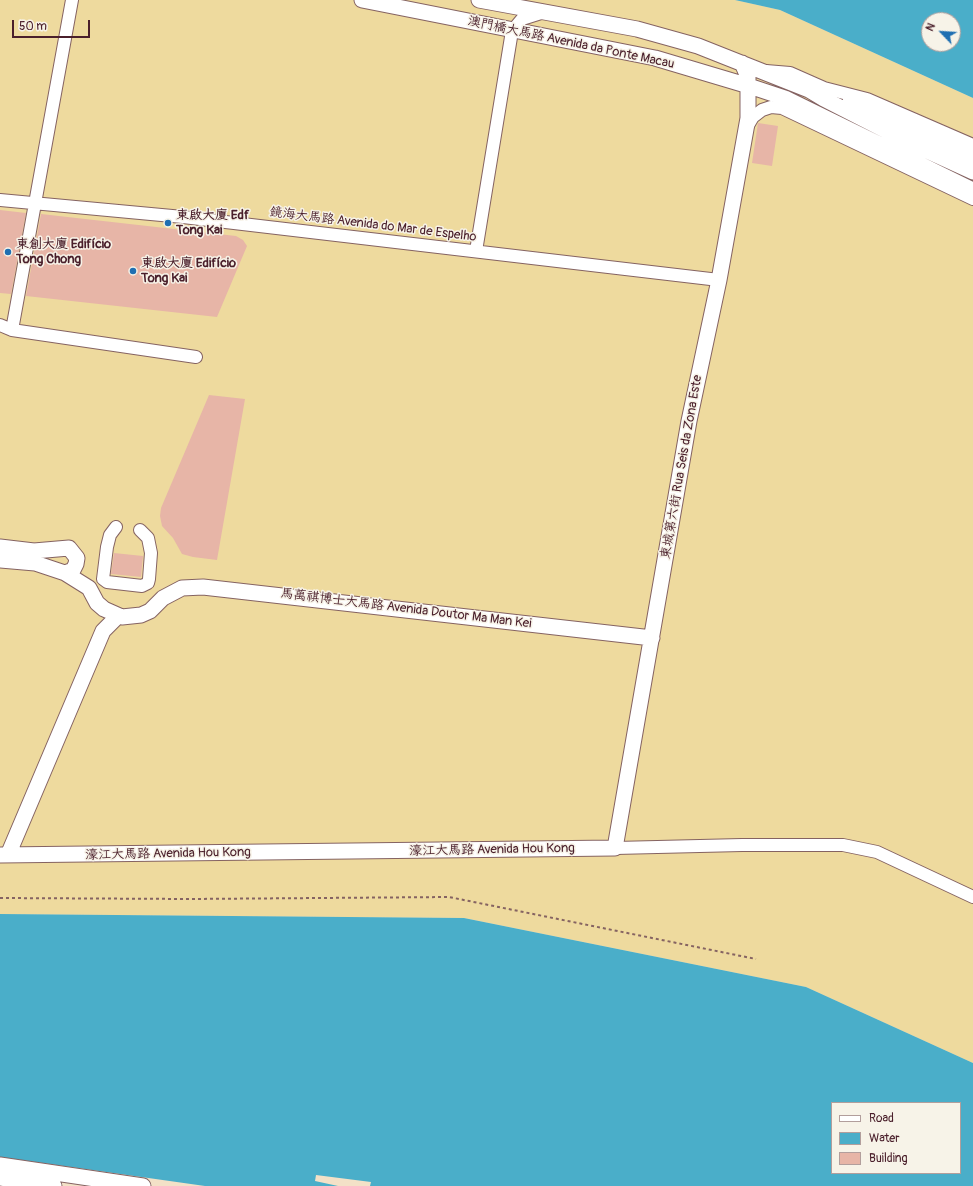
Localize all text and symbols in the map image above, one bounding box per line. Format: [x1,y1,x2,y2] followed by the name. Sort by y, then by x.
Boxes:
[14,12,92,38] scale bar
[921,12,961,52] north arrow
[466,13,676,73] street label: 澳門橋大馬路 Avenida da Ponte Macau
[19,19,47,34] text: 50 m
[923,21,938,33] text: N
[269,205,477,245] street label: 鏡海大馬路 Avenida do Mar de Espelho
[176,208,249,239] place label: 東啟大廈 Edf Tong Kai
[163,218,173,228] marker: 東啟大廈 Edf Tong Kai
[16,237,111,268] place label: 東創大廈 Edifício Tong Chong
[3,247,13,257] marker: 東創大廈 Edifício Tong Chong
[141,256,236,287] place label: 東啟大廈 Edifício Tong Kai
[128,266,138,276] marker: 東啟大廈 Edifício Tong Kai
[658,374,706,560] street label: 東城第六街 Rua Seis da Zona Este
[280,586,532,632] street label: 馬萬祺博士大馬路 Avenida Doutor Ma Man Kei
[409,841,575,859] street label: 濠江大馬路 Avenida Hou Kong
[85,845,251,863] street label: 濠江大馬路 Avenida Hou Kong
[831,1102,961,1174] legend
[869,1111,894,1126] text: Road
[869,1131,900,1146] text: Water
[869,1151,908,1166] text: Building

